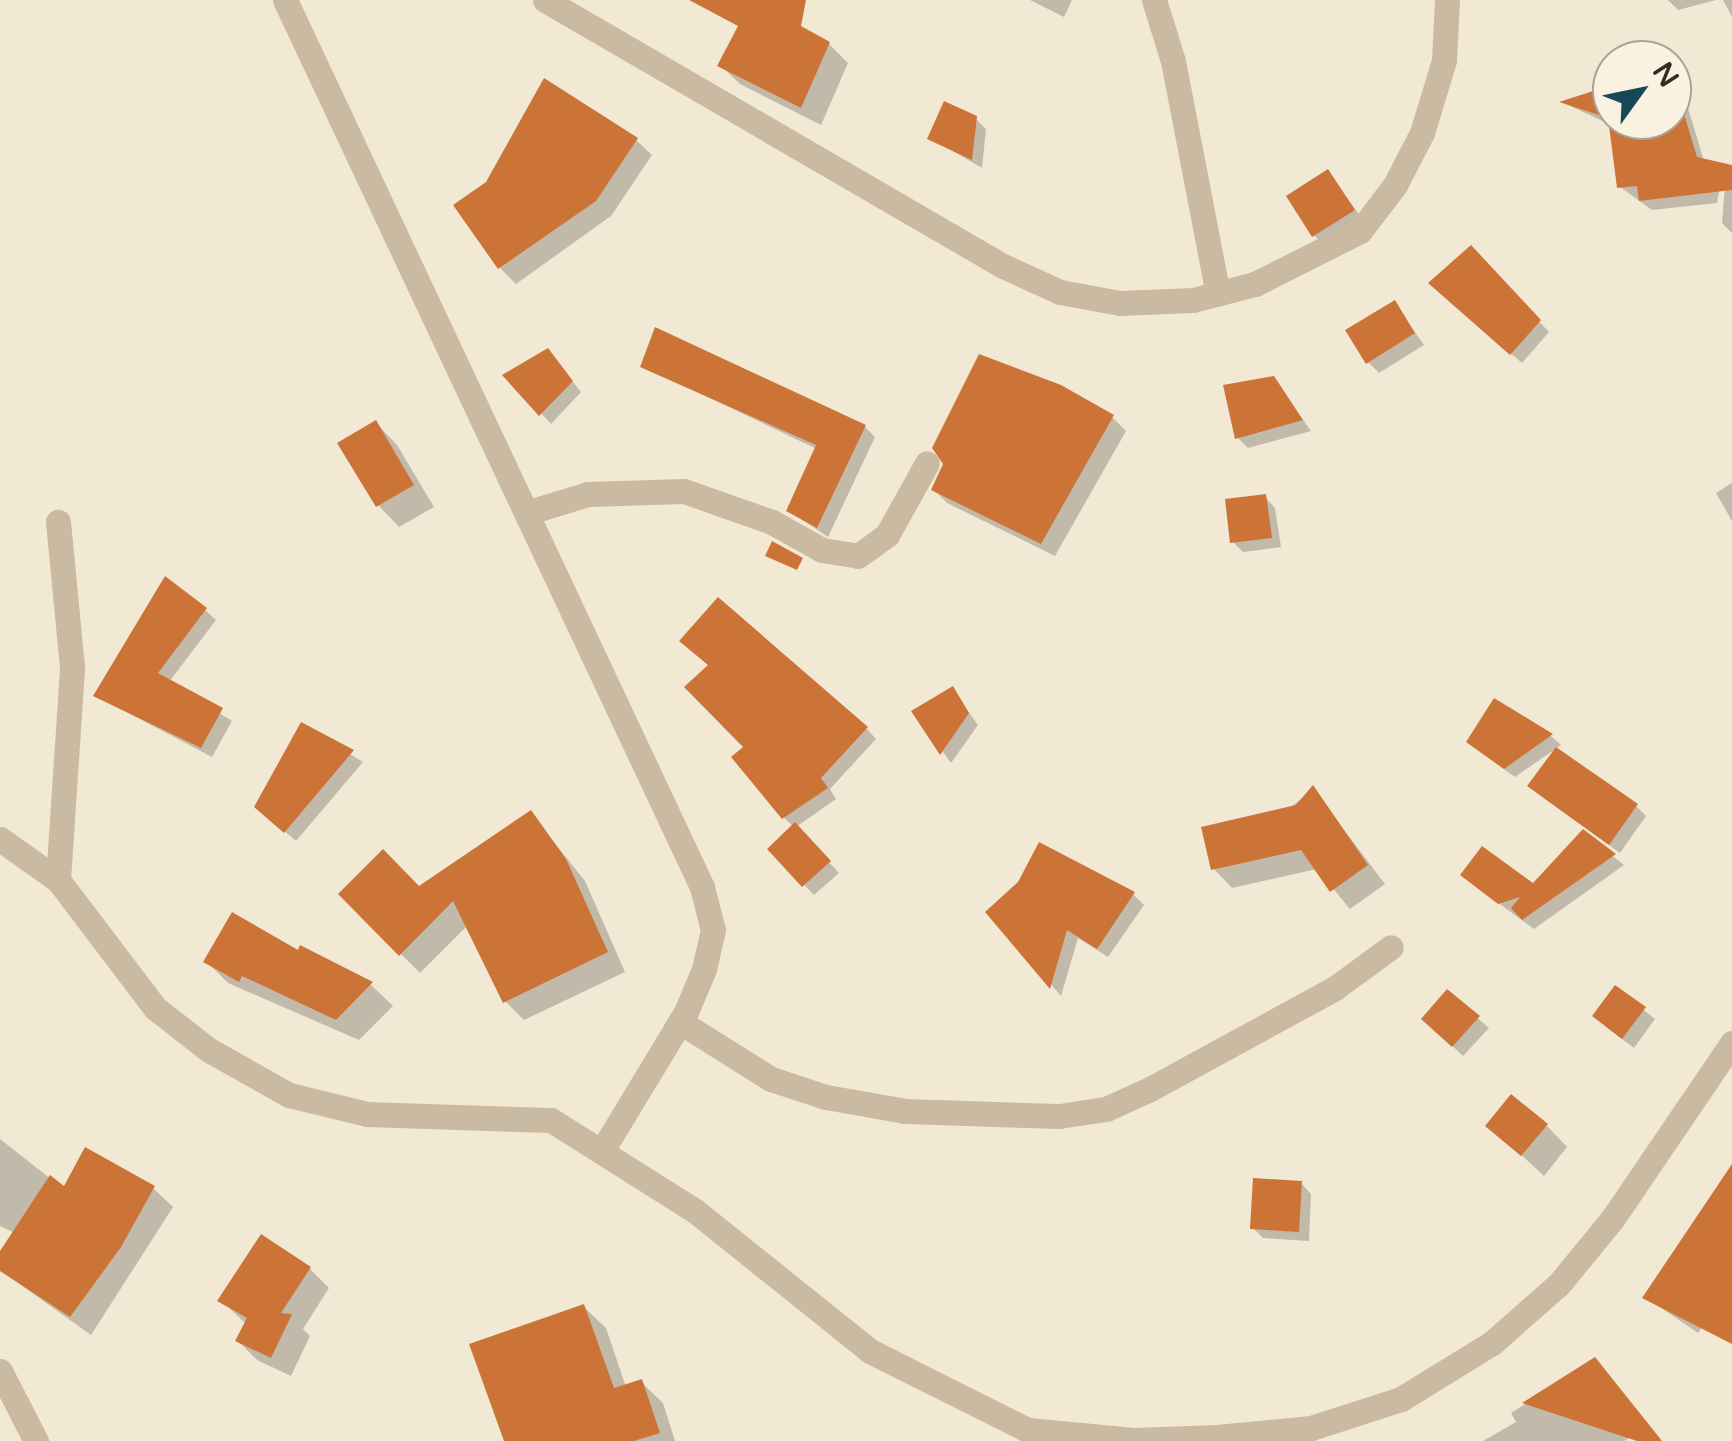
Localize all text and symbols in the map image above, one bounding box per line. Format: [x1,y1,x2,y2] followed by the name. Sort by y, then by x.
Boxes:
[1592,40,1692,140] north arrow
[1645,56,1686,93] text: N

